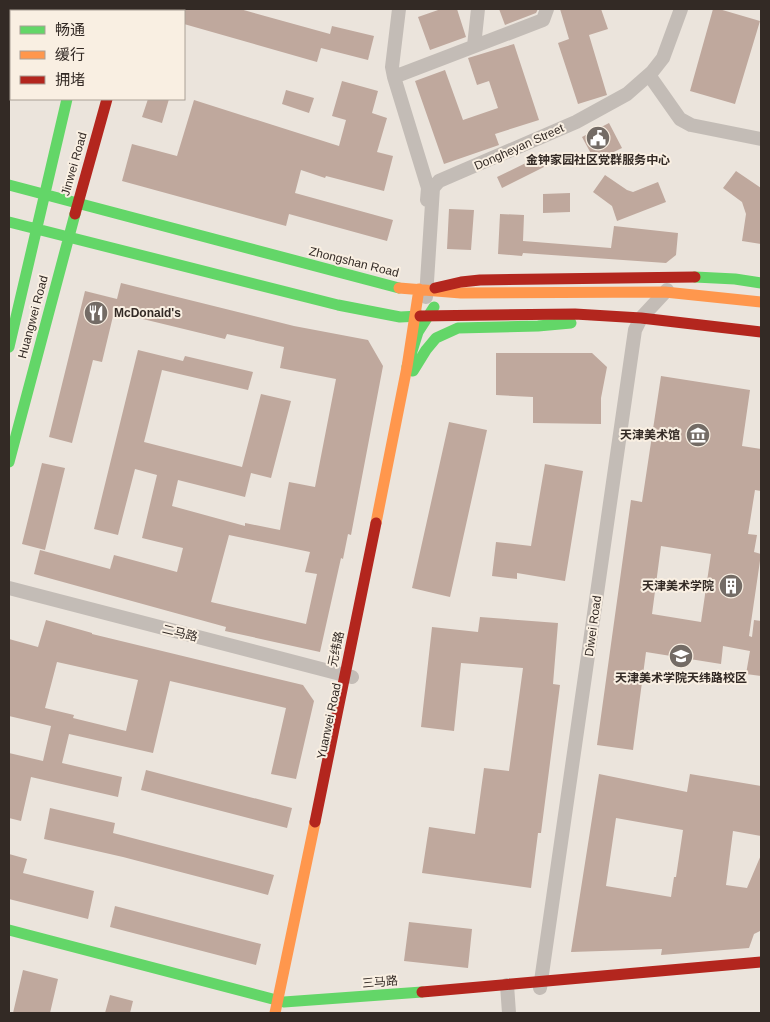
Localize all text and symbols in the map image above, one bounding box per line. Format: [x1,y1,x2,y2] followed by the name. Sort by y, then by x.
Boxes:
[10,10,185,100] legend
[55,21,85,38] text: 畅通
[55,46,85,63] text: 缓行
[55,71,85,88] text: 拥堵
[472,121,567,173] street label: Dongheyan Street
[585,125,611,151] public building icon: 金钟家园社区党群服务中心
[58,131,90,197] street label: Jinwei Road
[526,153,670,167] place label: 金钟家园社区党群服务中心
[308,244,400,280] street label: Zhongshan Road
[15,274,51,360] street label: Huangwei Road
[83,300,109,326] restaurant icon: McDonald's
[114,306,181,320] place label: McDonald's
[685,422,711,448] museum icon: 天津美术馆
[620,428,680,442] place label: 天津美术馆
[718,573,744,599] building icon: 天津美术学院
[642,579,714,593] place label: 天津美术学院
[582,595,604,657] street label: Diwei Road
[161,622,199,644] street label: 二马路
[325,630,347,668] street label: 元纬路
[668,643,694,669] school or university icon: 天津美术学院天纬路校区
[615,671,747,685] place label: 天津美术学院天纬路校区
[314,682,344,760] street label: Yuanwei Road
[361,973,399,991] street label: 三马路

